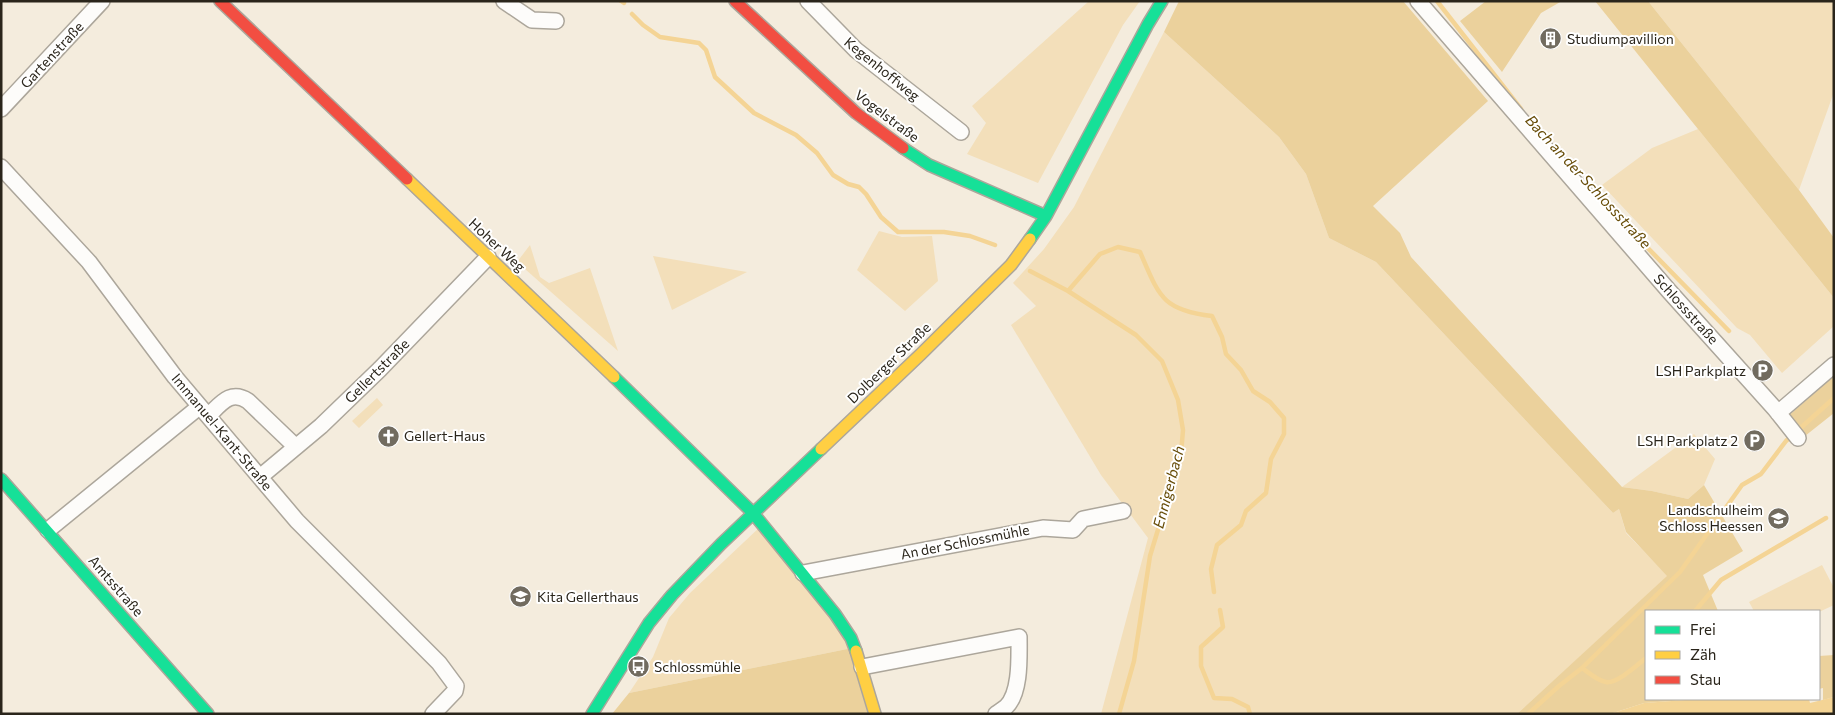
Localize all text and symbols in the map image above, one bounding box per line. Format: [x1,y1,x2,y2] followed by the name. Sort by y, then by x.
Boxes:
[16,18,87,92] street label: Gartenstraße
[1539,27,1563,51] building icon: Studiumpavillion
[1567,30,1674,47] place label: Studiumpavillion
[841,33,924,104] street label: Kegenhoffweg
[852,86,923,145] street label: Vogelstraße
[1522,111,1655,252] water label: Bach an der Schlossstraße
[466,214,529,275] street label: Hoher Weg
[1650,270,1722,347] street label: Schlossstraße
[844,319,934,407] street label: Dolberger Straße
[341,335,412,406] street label: Gellertstraße
[1750,359,1774,383] parking icon: LSH Parkplatz
[1655,362,1746,379] place label: LSH Parkplatz
[169,370,276,494] street label: Immanuel-Kant-Straße
[376,424,400,448] church icon: Gellert-Haus
[404,427,485,444] place label: Gellert-Haus
[1742,429,1766,453] parking icon: LSH Parkplatz 2
[1637,432,1738,449] place label: LSH Parkplatz 2
[1148,444,1188,530] water label: Ennigerbach
[1659,501,1763,534] place label: Landschulheim Schloss Heessen
[1767,506,1791,530] school or university icon: Landschulheim Schloss Heessen
[899,521,1031,562] street label: An der Schlossmühle
[85,552,147,619] street label: Amtsstraße
[509,585,533,609] school or university icon: Kita Gellerthaus
[537,588,639,605] place label: Kita Gellerthaus
[1645,610,1820,700] legend
[1690,620,1716,638] text: Frei
[1690,645,1716,663] text: Zäh
[626,655,650,679] bus stop icon: Schlossmühle
[654,658,741,675] place label: Schlossmühle
[1690,670,1721,688] text: Stau

